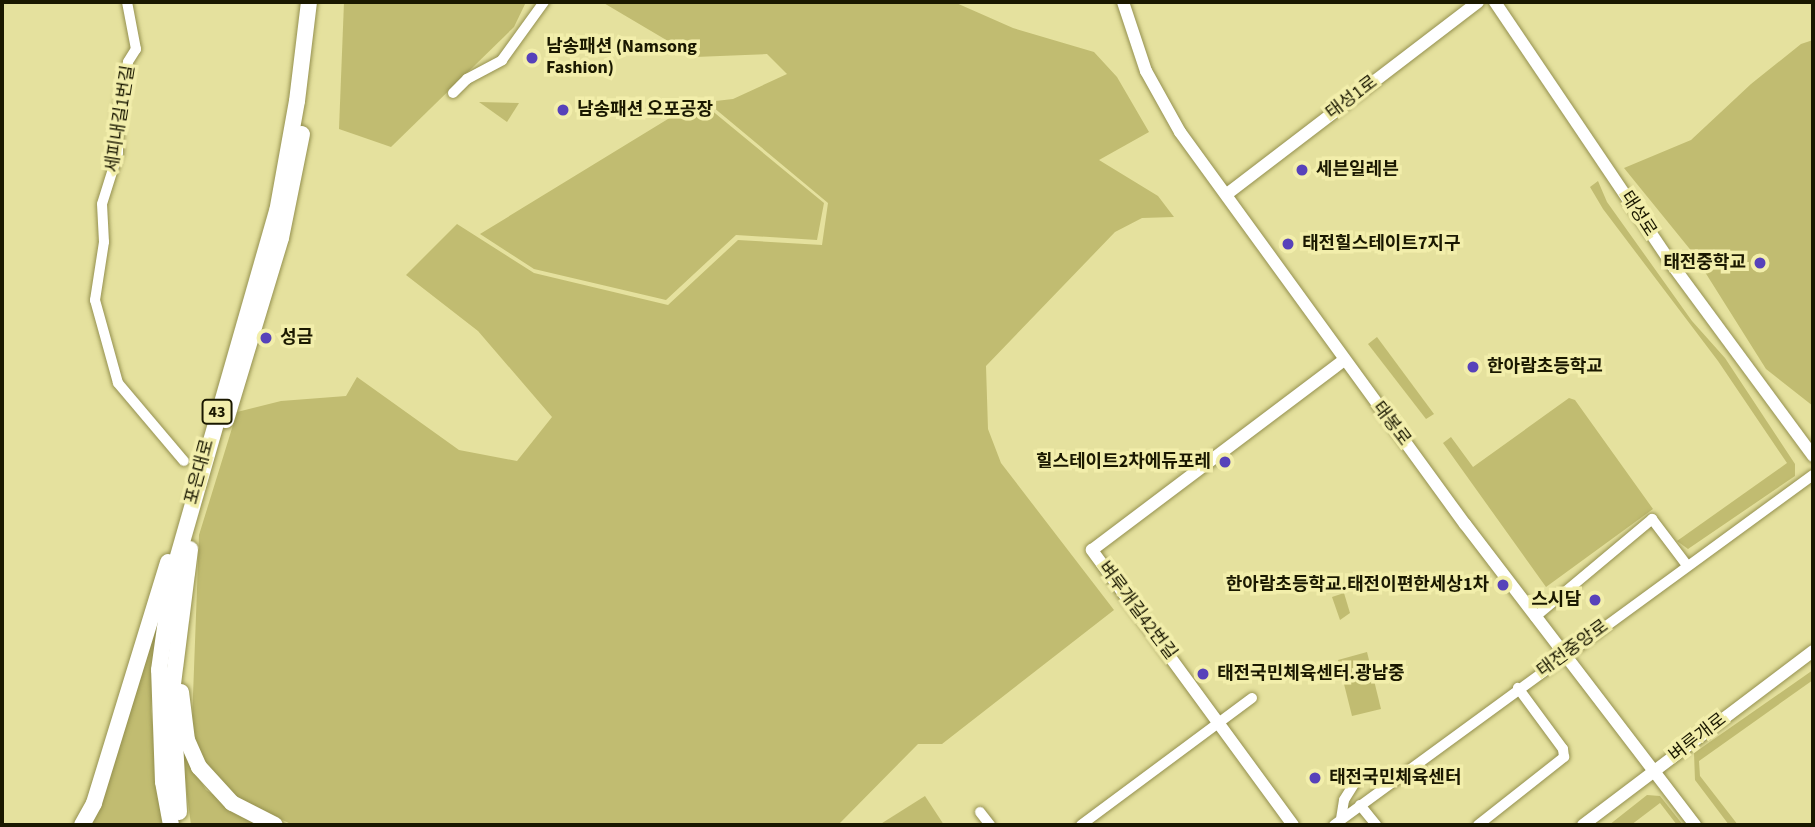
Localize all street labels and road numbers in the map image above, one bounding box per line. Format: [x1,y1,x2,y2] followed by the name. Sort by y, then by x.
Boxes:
[102,64,140,174] street label: 세피내길1번길
[1322,72,1382,124] street label: 태성1로
[1615,187,1661,241] street label: 태성로
[1367,398,1415,450] street label: 태봉로
[201,400,233,424] road number: 43
[181,437,219,507] street label: 포은대로
[1093,558,1181,664] street label: 벼루개길42번길
[1533,616,1613,682] street label: 태전중앙로
[1665,709,1731,767] street label: 벼루개로

